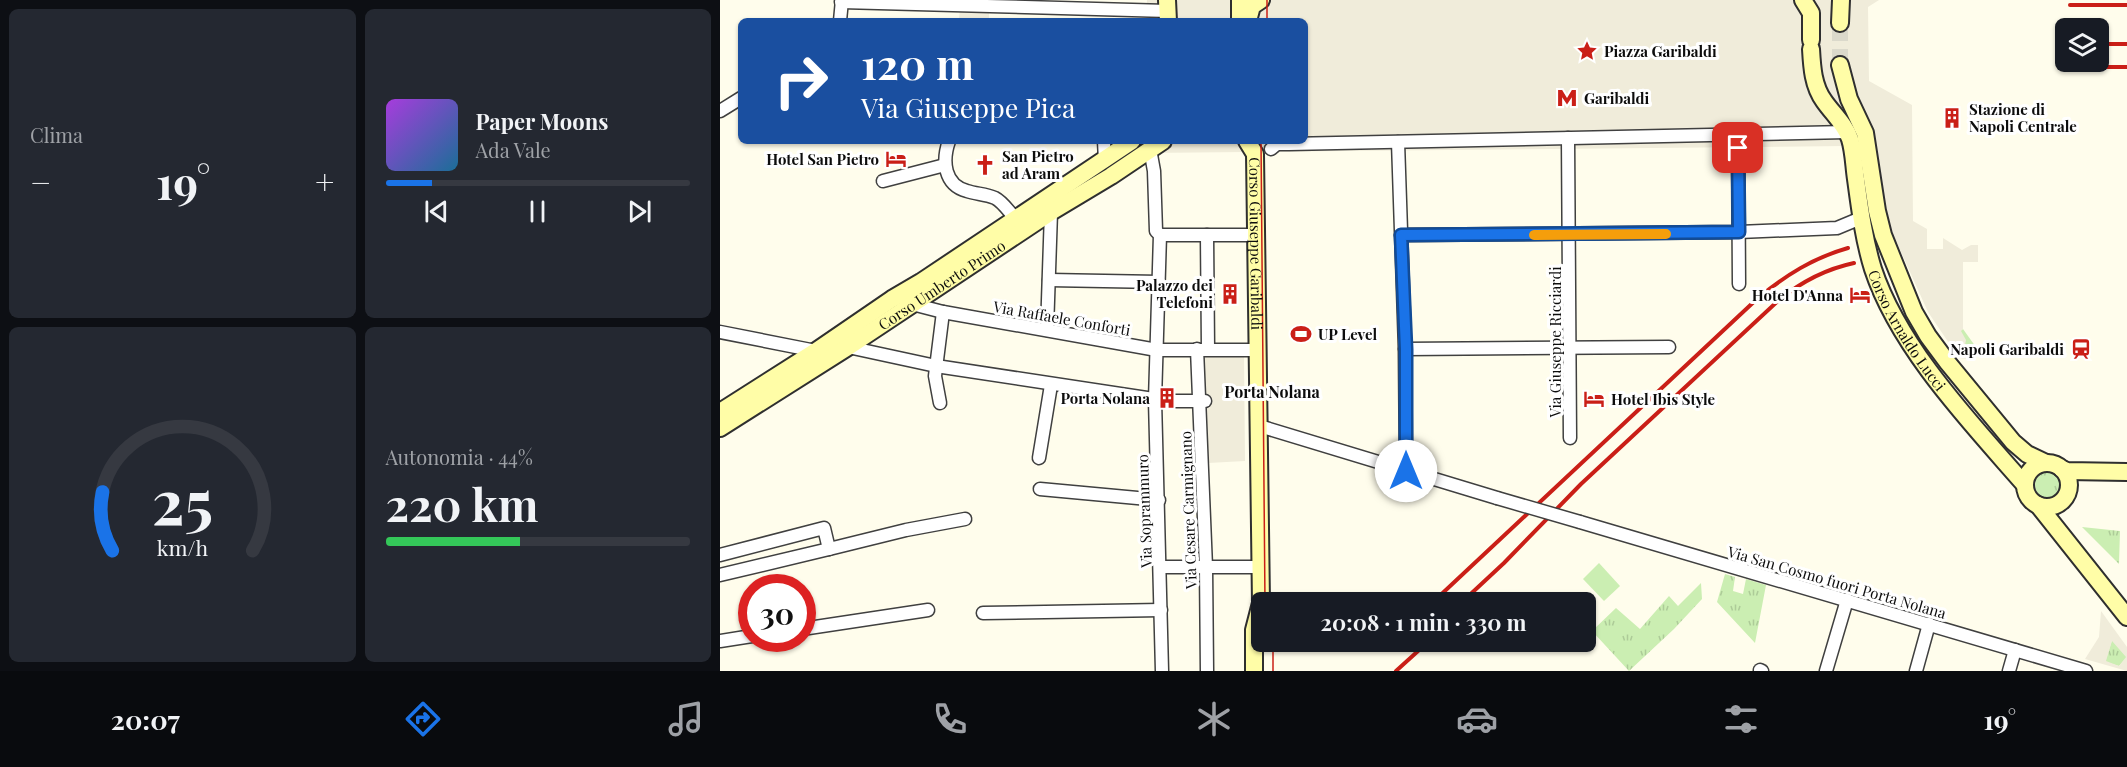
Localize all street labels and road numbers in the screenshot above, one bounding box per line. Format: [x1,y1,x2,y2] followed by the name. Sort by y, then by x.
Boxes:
[1245,157,1267,331] street label: Corso Giuseppe Garibaldi
[874,235,1009,334] street label: Corso Umberto Primo
[1545,266,1565,419] street label: Via Giuseppe Ricciardi
[1864,267,1951,395] street label: Corso Arnaldo Lucci
[991,296,1133,340] street label: Via Raffaele Conforti
[1175,431,1201,590] street label: Via Cesare Carmignano
[1132,454,1156,569] street label: Via Soprammuro
[1724,541,1949,623] street label: Via San Cosmo fuori Porta Nolana

